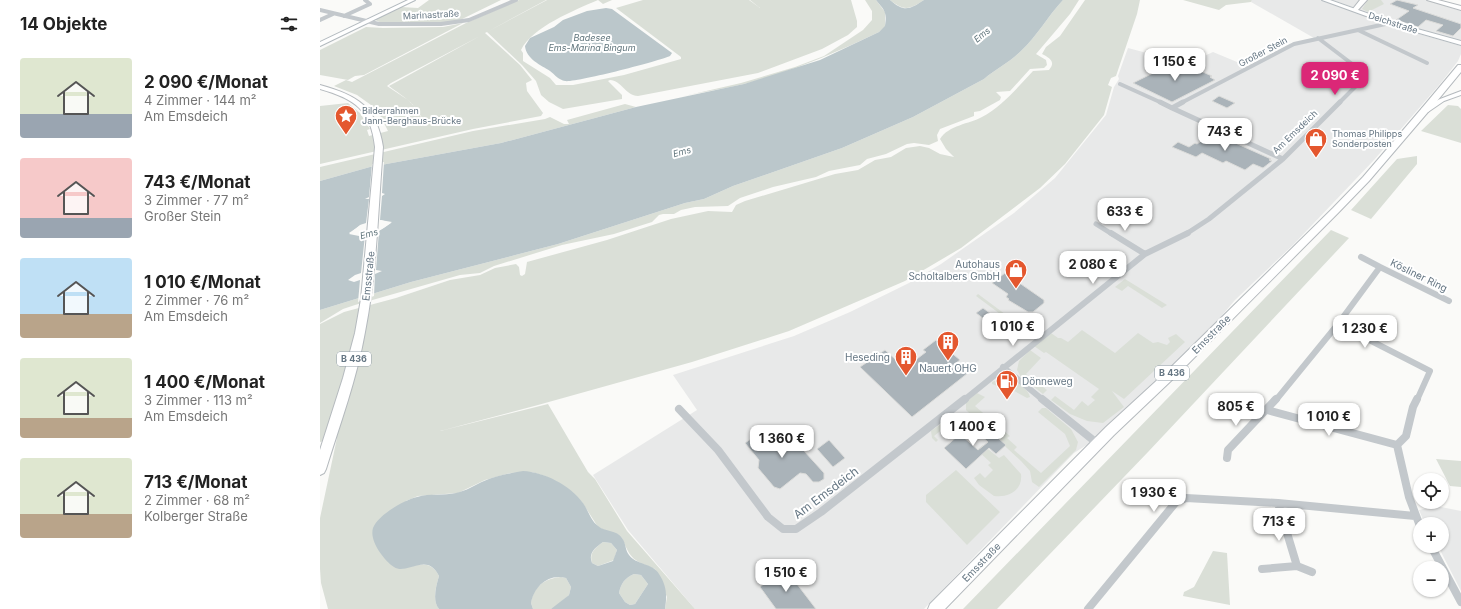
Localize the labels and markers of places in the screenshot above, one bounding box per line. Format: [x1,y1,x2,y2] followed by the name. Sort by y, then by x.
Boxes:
[1138,48,1212,82] pin: 1 150 €
[1298,62,1372,96] pin: 2 090 €
[333,103,359,136] place icon: Bilderrahmen Jann-Berghaus-Brücke
[362,105,461,126] place label: Bilderrahmen Jann-Berghaus-Brücke
[1197,118,1253,152] pin: 743 €
[1303,126,1329,159] shop icon: Thomas Philipps Sonderposten
[1332,128,1402,149] place label: Thomas Philipps Sonderposten
[1097,198,1153,232] pin: 633 €
[1056,251,1130,285] pin: 2 080 €
[1003,257,1029,290] shop icon: Autohaus Scholtalbers GmbH
[908,258,1000,282] place label: Autohaus Scholtalbers GmbH
[976,313,1050,347] pin: 1 010 €
[1328,315,1402,349] pin: 1 230 €
[935,329,961,362] building icon: Nauert OHG
[893,344,919,377] building icon: Heseding
[845,351,890,363] place label: Heseding
[919,362,977,374] place label: Nauert OHG
[994,368,1020,401] fuel station icon: Dönneweg
[1022,375,1073,387] place label: Dönneweg
[1208,393,1264,427] pin: 805 €
[1292,403,1366,437] pin: 1 010 €
[936,413,1010,447] pin: 1 400 €
[745,425,819,459] pin: 1 360 €
[1117,479,1191,513] pin: 1 930 €
[1251,508,1307,542] pin: 713 €
[749,559,823,593] pin: 1 510 €

